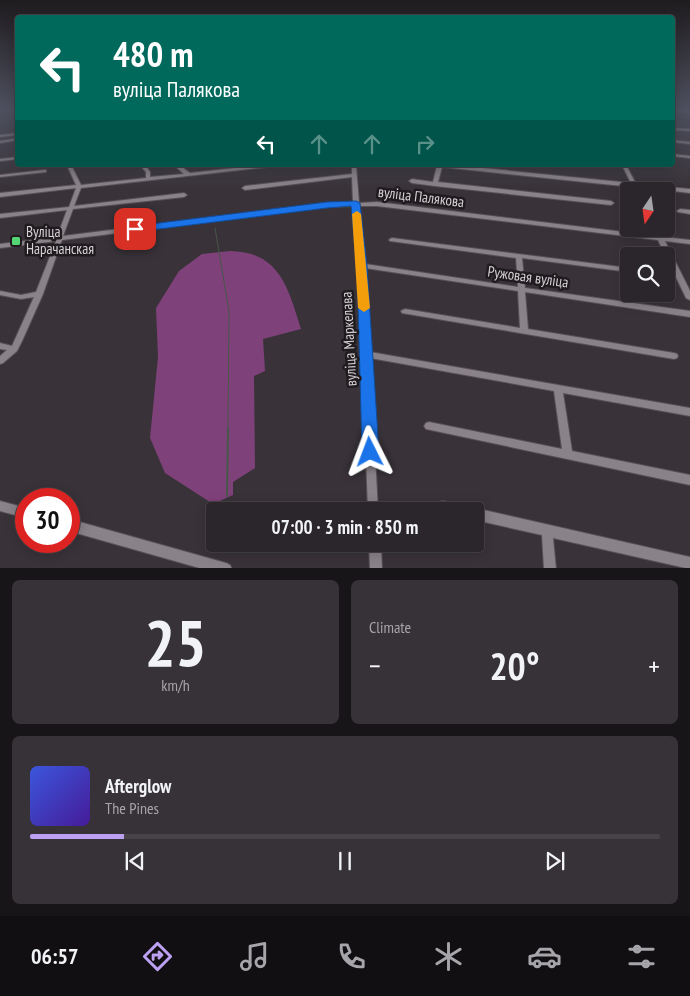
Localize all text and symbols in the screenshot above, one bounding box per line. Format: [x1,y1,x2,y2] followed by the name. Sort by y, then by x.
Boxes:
[113,31,194,77] text: 480 m
[30,35,95,100] icon: left
[113,75,240,103] text: вуліца Палякова
[252,130,280,158] icon: left
[305,130,333,158] icon: ahead
[358,130,386,158] icon: ahead
[411,130,439,158] icon: right
[377,182,465,211] street label: вуліца Палякова
[620,182,675,238] north arrow
[620,182,675,302] map controls
[114,208,156,250] pin
[121,215,149,243] icon: arrive
[26,222,94,258] place label: Вуліца Нарачанская
[10,235,22,247] marker: Вуліца Нарачанская
[620,247,675,302] button: search
[486,261,570,292] street label: Ружовая вуліца
[337,291,360,387] street label: вуліца Маркелава
[343,425,395,477] position arrow
[15,488,80,553] speed limit sign: 30
[272,515,418,539] text: 07:00 · 3 min · 850 m
[144,600,207,684] text: 25
[369,617,411,637] text: Climate
[489,641,540,690] text: 20°
[369,647,381,684] text: −
[648,647,660,684] text: +
[161,675,190,695] text: km/h
[105,774,171,798] text: Afterglow
[105,798,159,818] text: The Pines
[121,847,149,875] icon: previous
[331,847,359,875] icon: pause
[541,847,569,875] icon: next
[140,939,175,974] icon: directions
[237,939,272,974] icon: music
[334,939,369,974] icon: phone
[431,939,466,974] icon: climate
[527,939,562,974] icon: car
[624,939,659,974] icon: filters
[31,942,78,970] text: 06:57

